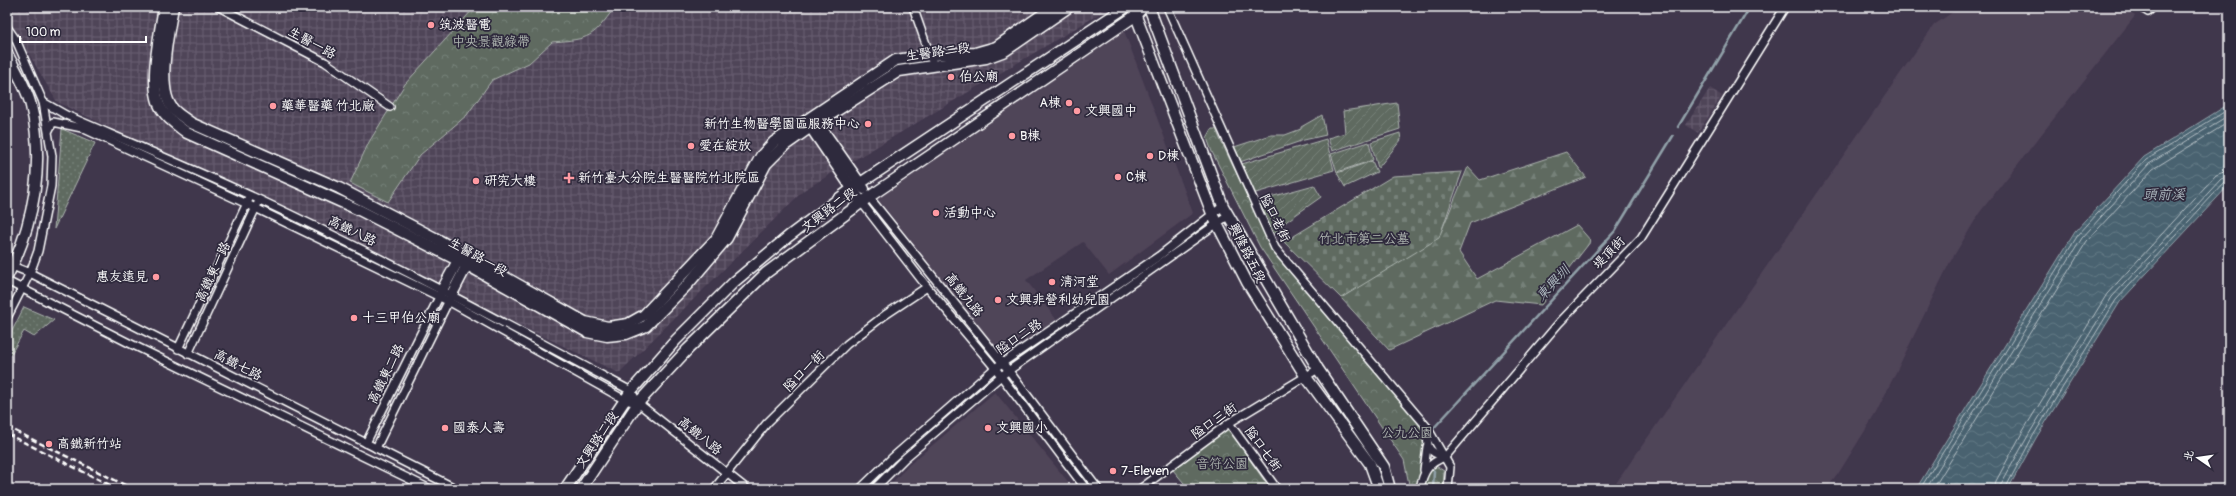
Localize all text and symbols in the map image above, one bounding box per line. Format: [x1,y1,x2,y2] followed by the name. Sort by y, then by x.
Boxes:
[439,17,491,33] place label: 筑波醫電
[20,18,146,44] scale bar
[426,20,436,30] marker: 筑波醫電
[285,23,339,63] street label: 生醫一路
[26,25,61,40] text: 100 m
[452,34,530,50] park label: 中央景觀綠帶
[905,40,971,64] street label: 生醫路二段
[959,69,998,85] place label: 伯公廟
[946,72,956,82] marker: 伯公廟
[1040,95,1061,111] place label: A棟
[281,98,375,114] place label: 藥華醫藥 竹北廠
[1064,98,1074,108] marker: A棟
[268,101,278,111] marker: 藥華醫藥 竹北廠
[1085,103,1137,119] place label: 文興國中
[1072,106,1082,116] marker: 文興國中
[704,116,860,132] place label: 新竹生物醫學園區服務中心
[863,119,873,129] marker: 新竹生物醫學園區服務中心
[1020,128,1040,144] place label: B棟
[1007,131,1017,141] marker: B棟
[699,138,751,154] place label: 愛在綻放
[686,141,696,151] marker: 愛在綻放
[1158,148,1179,164] place label: D棟
[1145,151,1155,161] marker: D棟
[1126,169,1147,185] place label: C棟
[578,170,760,186] place label: 新竹臺大分院生醫醫院竹北院區
[563,172,575,184] marker: 新竹臺大分院生醫醫院竹北院區
[1113,172,1123,182] marker: C棟
[484,173,536,189] place label: 研究大樓
[471,176,481,186] marker: 研究大樓
[798,184,860,236] street label: 文興路二段
[2143,186,2186,203] water label: 頭前溪
[1256,191,1294,245] street label: 隘口老街
[944,205,996,221] place label: 活動中心
[931,208,941,218] marker: 活動中心
[325,212,379,250] street label: 高鐵八路
[1225,220,1269,286] street label: 興隆路五段
[1318,231,1410,247] park label: 竹北市第二公墓
[1590,233,1628,273] street label: 堤頂街
[446,234,510,280] street label: 生醫路一段
[192,239,234,305] street label: 高鐵東一路
[1532,260,1575,304] water label: 東興圳
[96,269,148,285] place label: 惠友遠見
[941,270,987,320] street label: 高鐵九路
[151,272,161,282] marker: 惠友遠見
[1060,274,1099,290] place label: 清河堂
[1047,277,1057,287] marker: 清河堂
[1006,292,1110,308] place label: 文興非營利幼兒園
[993,295,1003,305] marker: 文興非營利幼兒園
[362,310,440,326] place label: 十三甲伯公廟
[349,313,359,323] marker: 十三甲伯公廟
[993,316,1045,358] street label: 隘口二路
[365,341,407,407] street label: 高鐵東二路
[211,346,265,384] street label: 高鐵七路
[780,347,828,395] street label: 隘口一街
[1188,400,1240,442] street label: 隘口三街
[572,409,622,471] street label: 文興路二段
[675,413,725,459] street label: 高鐵八路
[453,420,505,436] place label: 國泰人壽
[996,420,1048,436] place label: 文興國小
[440,423,450,433] marker: 國泰人壽
[983,423,993,433] marker: 文興國小
[1241,423,1285,475] street label: 隘口七街
[1381,425,1433,441] park label: 公九公園
[57,436,122,452] place label: 高鐵新竹站
[2178,438,2218,478] north arrow
[44,439,54,449] marker: 高鐵新竹站
[2181,449,2196,463] text: 北
[1196,456,1248,472] park label: 音符公園
[1121,463,1169,479] place label: 7-Eleven
[1108,466,1118,476] marker: 7-Eleven

